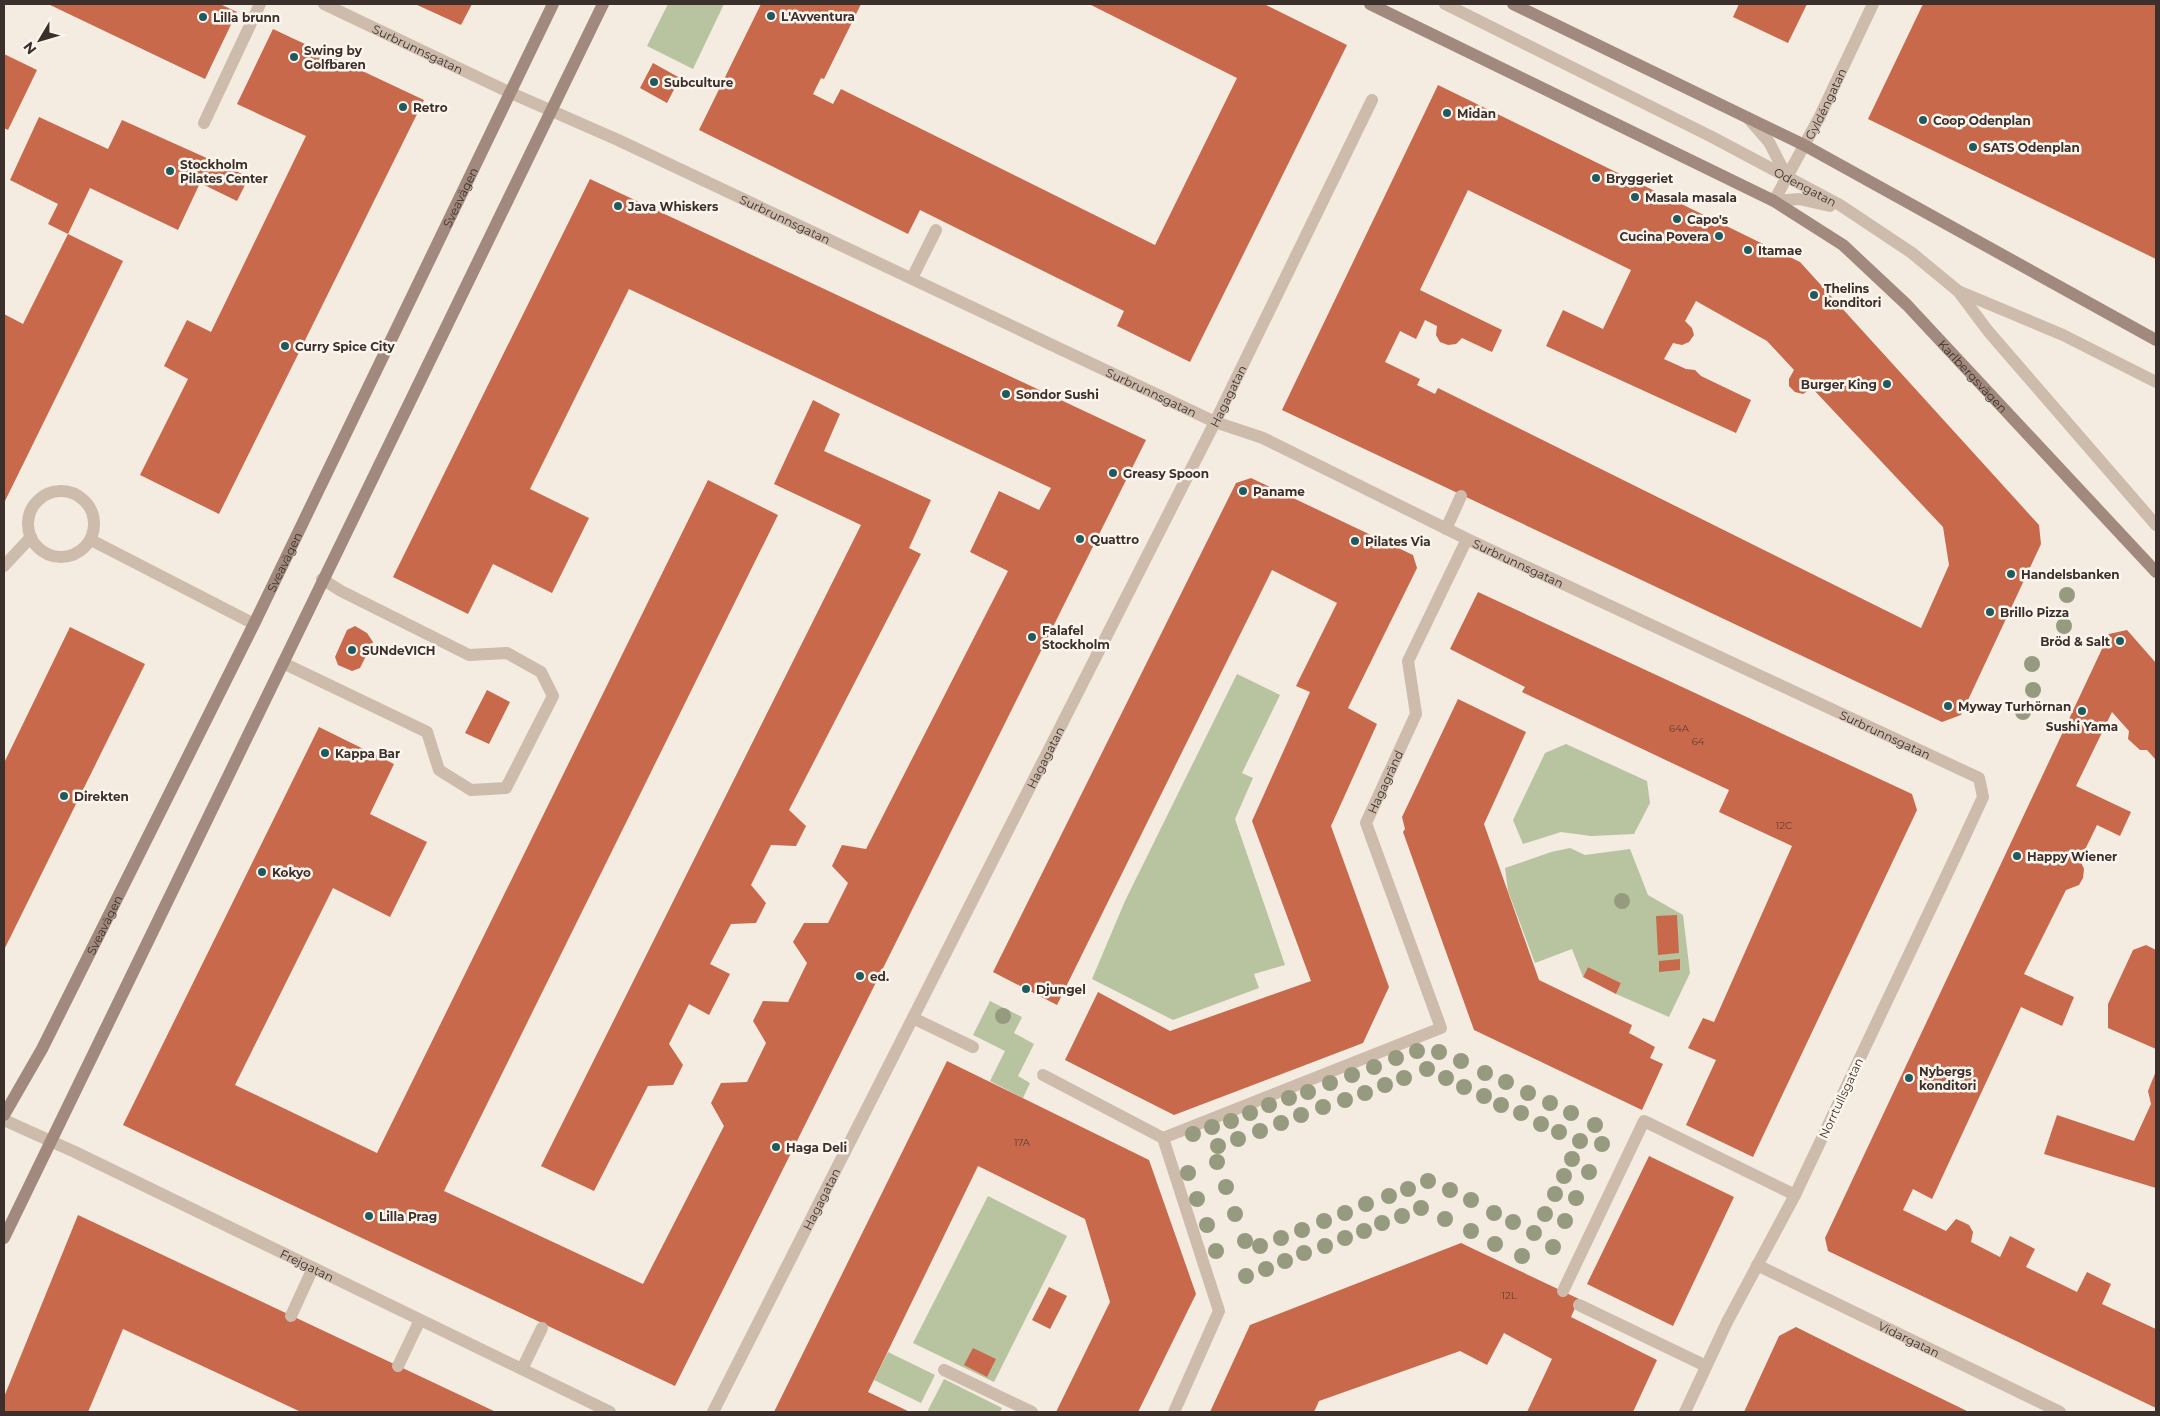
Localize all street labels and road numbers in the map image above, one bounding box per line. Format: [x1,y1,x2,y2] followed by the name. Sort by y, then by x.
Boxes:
[370,21,466,77] street label: Surbrunnsgatan
[1801,66,1849,142] street label: Gyldéngatan
[1771,164,1839,209] street label: Odengatan
[439,165,481,230] street label: Sveavägen
[738,191,833,247] street label: Surbrunnsgatan
[1935,336,2011,416] street label: Karlbergsvägen
[1206,362,1249,430] street label: Hagagatan
[1104,364,1199,420] street label: Surbrunnsgatan
[263,530,305,594] street label: Sveavägen
[1470,535,1566,591] street label: Surbrunnsgatan
[1837,707,1933,762] street label: Surbrunnsgatan
[1023,724,1067,791] street label: Hagagatan
[1364,748,1406,816] street label: Hagagränd
[83,892,125,957] street label: Sveavägen
[1816,1055,1866,1141] street label: Norrtullsgatan
[799,1165,843,1232] street label: Hagagatan
[278,1245,336,1284] street label: Frejgatan
[1876,1318,1942,1360] street label: Vidargatan

